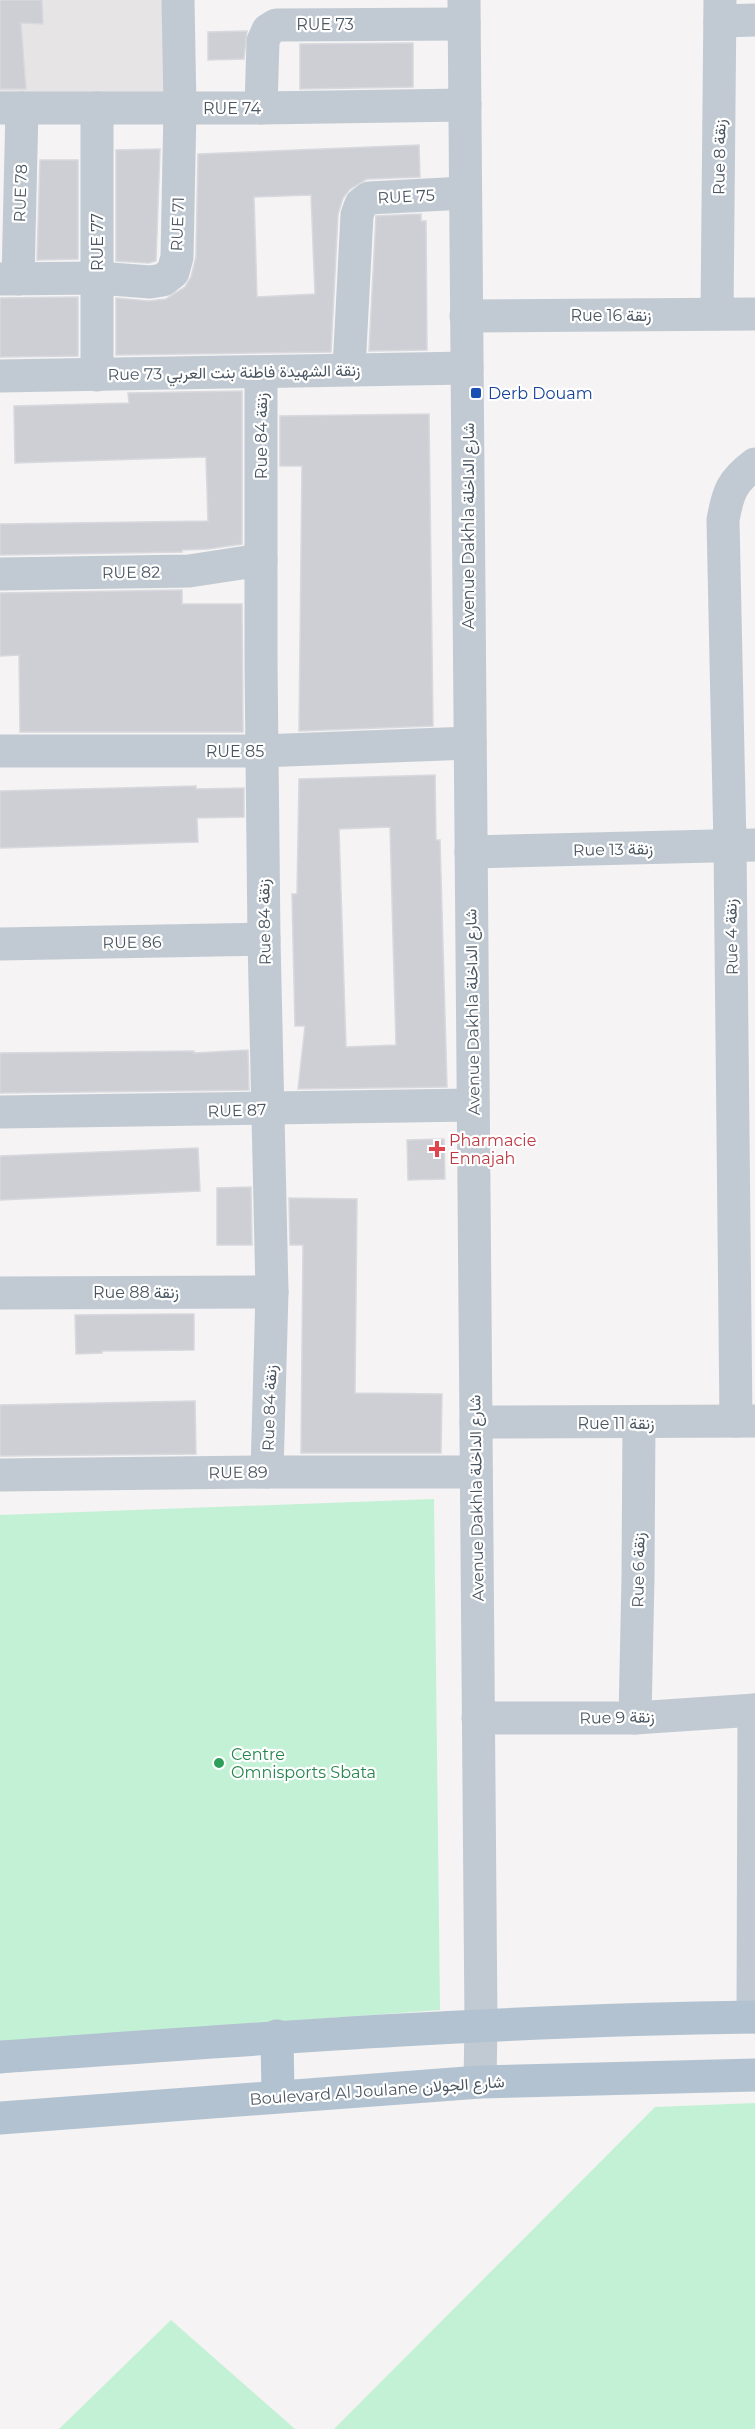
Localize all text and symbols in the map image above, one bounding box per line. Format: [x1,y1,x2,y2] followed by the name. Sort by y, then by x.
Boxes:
[296,15,354,34] street label: RUE 73
[203,99,261,118] street label: RUE 74
[709,119,731,195] street label: Rue 8 زنقة
[10,163,31,223] street label: RUE 78
[377,186,435,207] street label: RUE 75
[167,196,188,252] street label: RUE 71
[88,213,107,271] street label: RUE 77
[570,306,652,326] street label: Rue 16 زنقة
[108,361,361,388] street label: Rue 73 زنقة الشهيدة فاطنة بنت العربي
[488,384,593,403] place label: Derb Douam
[469,386,483,400] marker: Derb Douam
[252,393,272,479] street label: Rue 84 زنقة
[459,423,480,629] street label: Avenue Dakhla شارع الداخلة
[102,562,160,583] street label: RUE 82
[206,742,264,761] street label: RUE 85
[573,839,653,861] street label: Rue 13 زنقة
[254,879,276,965] street label: Rue 84 زنقة
[721,899,743,975] street label: Rue 4 زنقة
[461,909,486,1115] street label: Avenue Dakhla شارع الداخلة
[102,932,162,953] street label: RUE 86
[207,1100,267,1121] street label: RUE 87
[449,1131,536,1168] place label: Pharmacie Ennajah
[430,1142,444,1156] marker: Pharmacie Ennajah
[93,1283,179,1303] street label: Rue 88 زنقة
[258,1365,282,1452] street label: Rue 84 زنقة
[465,1395,490,1601] street label: Avenue Dakhla شارع الداخلة
[577,1414,655,1434] street label: Rue 11 زنقة
[208,1462,268,1483] street label: RUE 89
[628,1532,650,1608] street label: Rue 6 زنقة
[579,1707,655,1729] street label: Rue 9 زنقة
[231,1745,376,1782] place label: Centre Omnisports Sbata
[212,1756,226,1770] marker: Centre Omnisports Sbata
[249,2072,505,2111] street label: Boulevard Al Joulane شارع الجولان

